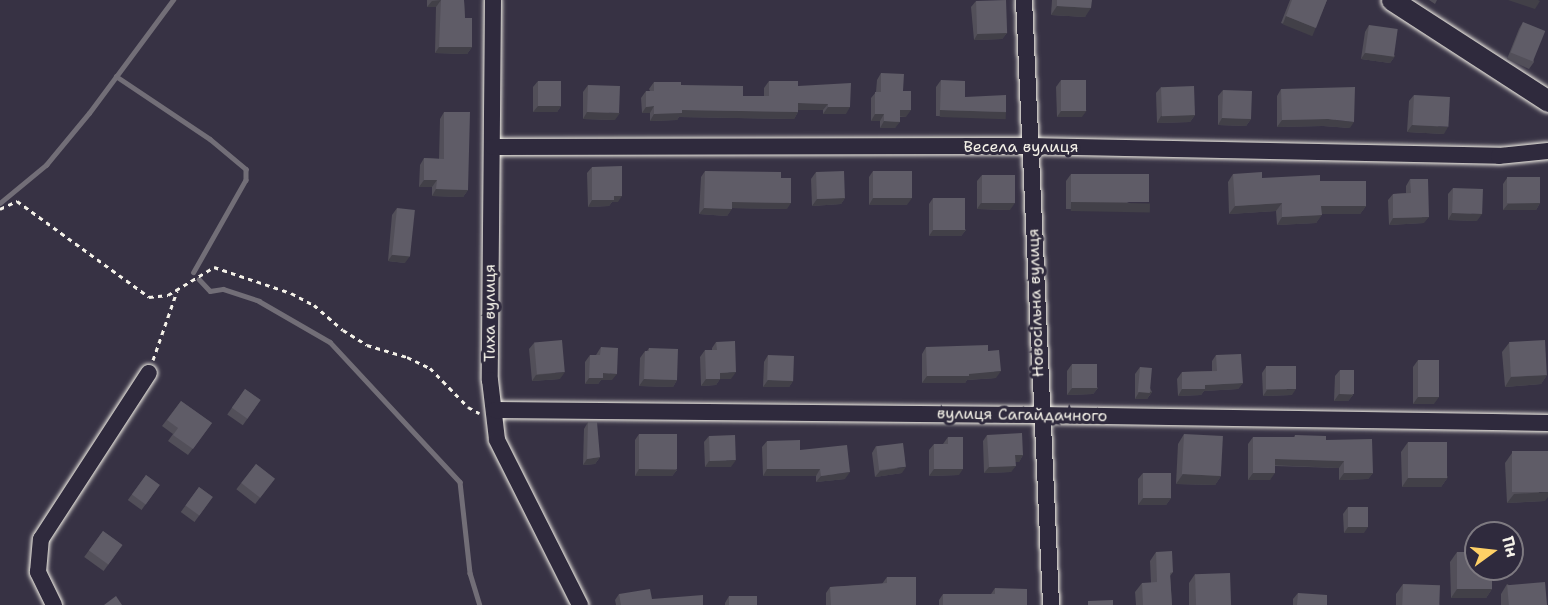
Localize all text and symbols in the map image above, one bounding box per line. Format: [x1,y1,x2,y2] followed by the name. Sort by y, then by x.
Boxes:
[964,137,1078,157] street label: Весела вулиця
[1024,228,1048,378] street label: Новосільна вулиця
[480,264,500,362] street label: Тиха вулиця
[937,404,1107,426] street label: вулиця Сагайдачного
[1464,521,1524,581] north arrow
[1497,534,1523,560] text: Пн

